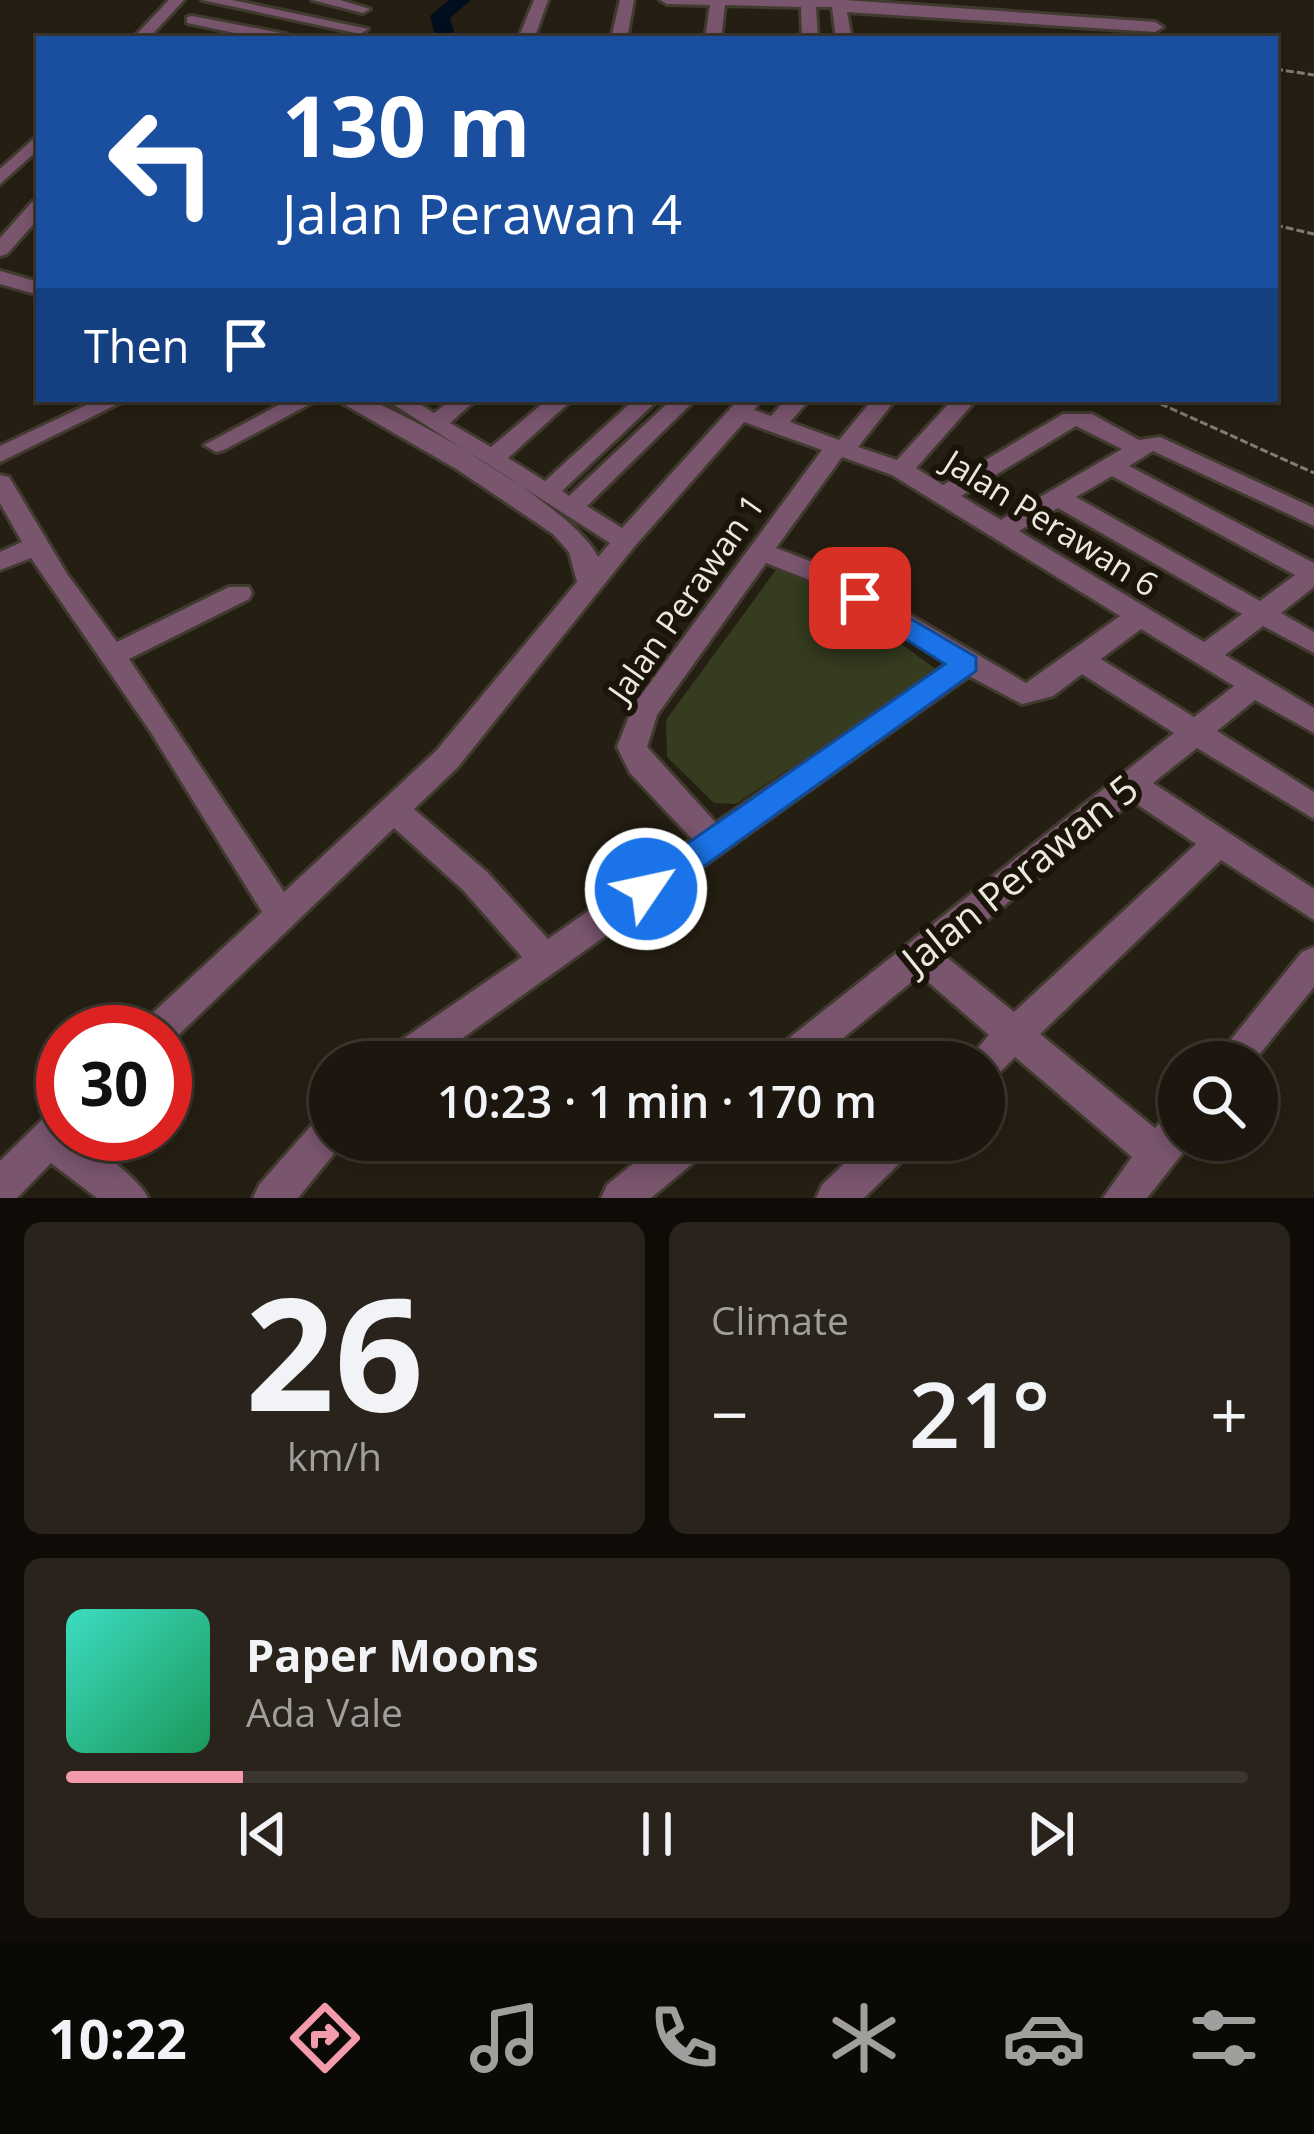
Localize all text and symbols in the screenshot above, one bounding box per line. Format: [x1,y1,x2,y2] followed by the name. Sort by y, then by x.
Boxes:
[282,67,530,182] text: 130 m
[84,84,240,240] icon: left
[282,176,682,250] text: Jalan Perawan 4
[213,312,279,378] icon: arrive
[84,315,189,376] text: Then
[933,437,1167,606] street label: Jalan Perawan 6
[595,485,774,713] street label: Jalan Perawan 1
[809,547,911,649] pin
[827,565,893,631] icon: arrive
[887,761,1148,987] street label: Jalan Perawan 5
[583,826,709,952] position arrow
[36,1005,192,1161] speed limit sign: 30
[1158,1041,1278,1161] map controls
[1158,1041,1278,1161] button: search
[437,1070,877,1131] text: 10:23 · 1 min · 170 m
[245,1244,424,1457] text: 26
[711,1293,849,1346] text: Climate
[909,1352,1050,1474] text: 21°
[711,1368,749,1458] text: −
[1210,1368,1248,1458] text: +
[287,1429,382,1482] text: km/h
[246,1624,539,1685] text: Paper Moons
[246,1685,403,1738] text: Ada Vale
[230,1801,296,1867] icon: previous
[624,1801,690,1867] icon: pause
[1018,1801,1084,1867] icon: next
[283,1996,367,2080] icon: directions
[463,1996,547,2080] icon: music
[642,1996,726,2080] icon: phone
[822,1996,906,2080] icon: climate
[1002,1996,1086,2080] icon: car
[1182,1996,1266,2080] icon: filters
[48,2001,187,2075] text: 10:22

